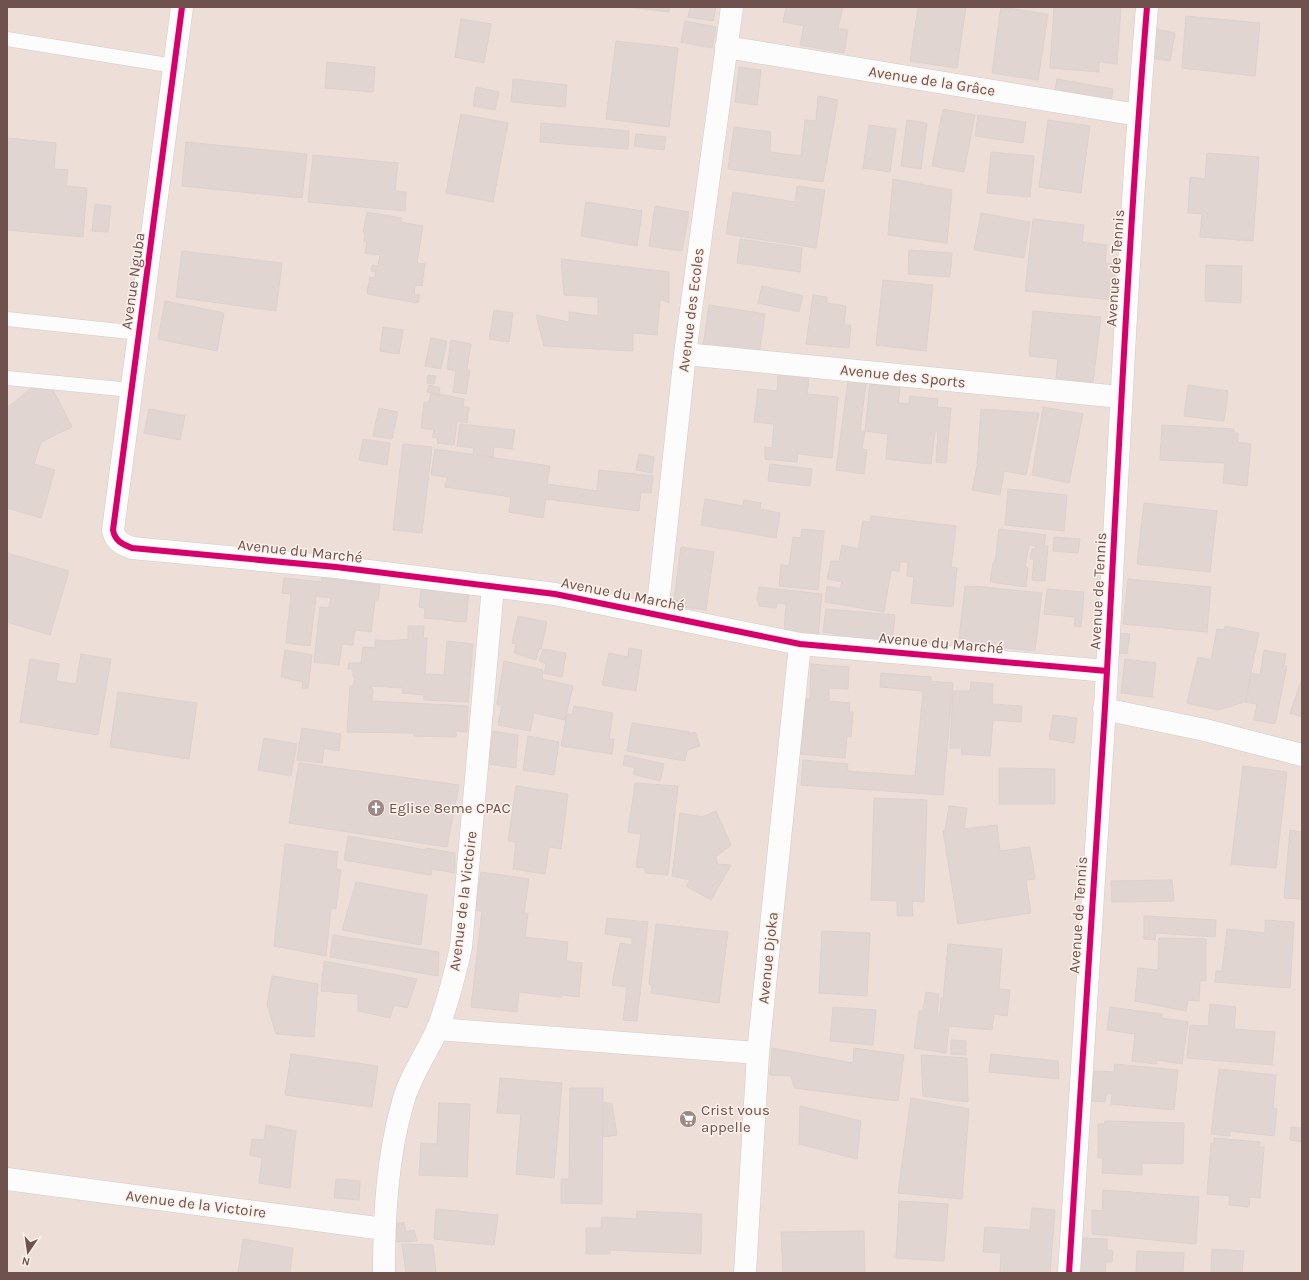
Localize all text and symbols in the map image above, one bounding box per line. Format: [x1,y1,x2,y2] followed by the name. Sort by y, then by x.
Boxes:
[867,62,997,100] street label: Avenue de la Grâce
[1102,209,1128,327] street label: Avenue de Tennis
[117,231,149,331] street label: Avenue Nguba
[674,247,708,373] street label: Avenue des Ecoles
[839,360,967,392] street label: Avenue des Sports
[1086,532,1110,650] street label: Avenue de Tennis
[237,535,363,567] street label: Avenue du Marché
[560,573,686,615] street label: Avenue du Marché
[878,629,1004,657] street label: Avenue du Marché
[366,798,386,818] church icon: Eglise 8eme CPAC
[389,799,511,817] place label: Eglise 8eme CPAC
[445,830,481,972] street label: Avenue de la Victoire
[1065,856,1091,974] street label: Avenue de Tennis
[754,911,782,1005] street label: Avenue Djoka
[701,1101,770,1136] place label: Crist vous appelle
[678,1109,698,1129] supermarket icon: Crist vous appelle
[125,1186,267,1222] street label: Avenue de la Victoire
[8,1232,48,1272] north arrow
[21,1254,31,1268] text: N

